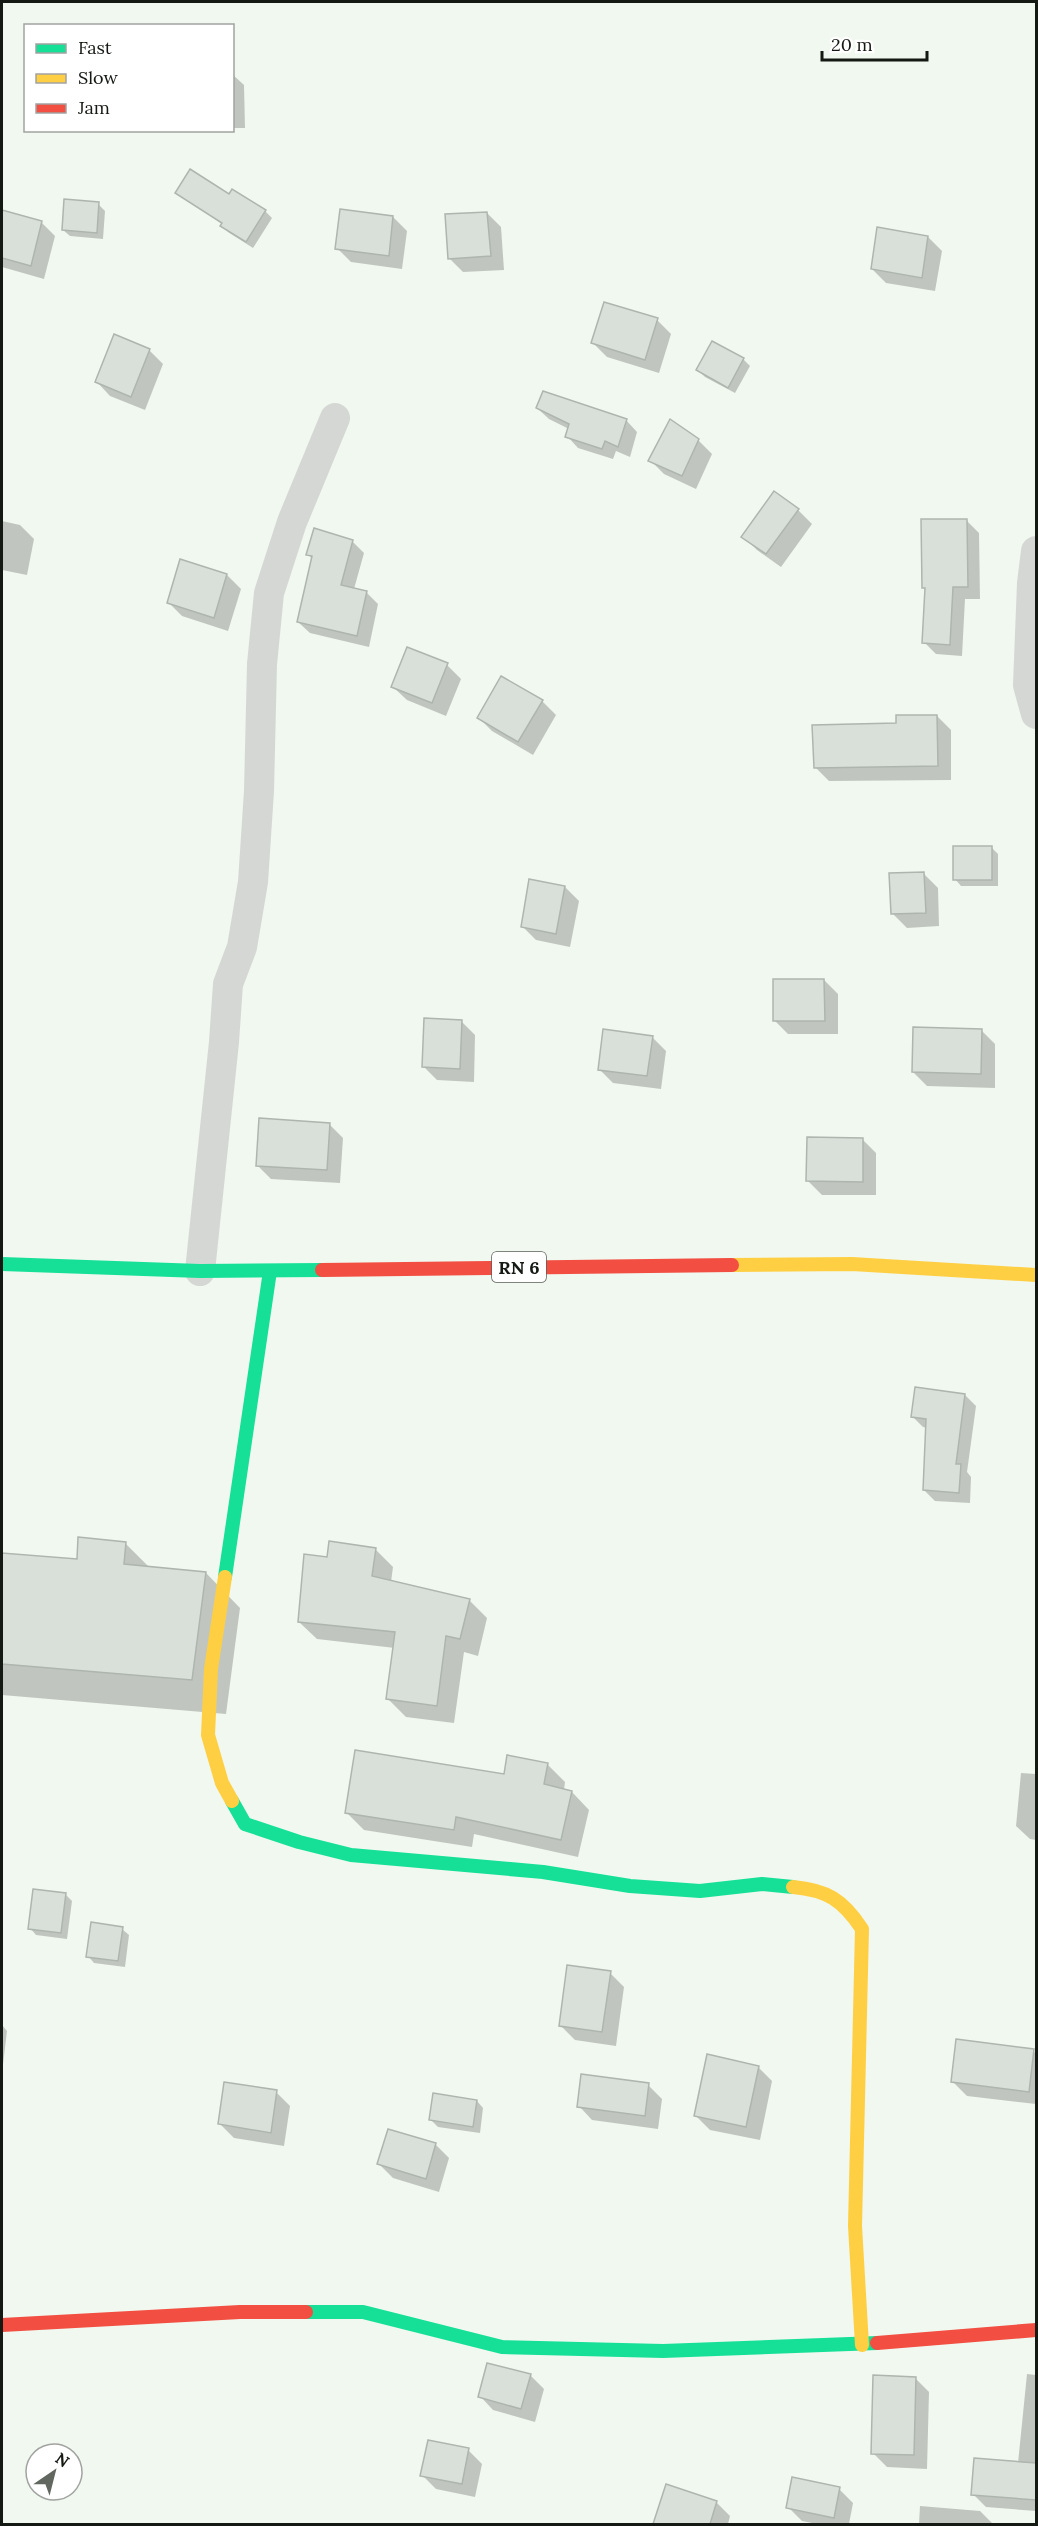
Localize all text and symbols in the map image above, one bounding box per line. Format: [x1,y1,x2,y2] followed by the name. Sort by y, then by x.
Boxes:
[24,24,234,132] legend
[822,24,927,62] scale bar
[831,33,873,56] text: 20 m
[78,36,112,59] text: Fast
[78,66,118,89] text: Slow
[77,96,110,119] text: Jam
[492,1252,546,1282] road number: RN 6
[24,2442,84,2502] north arrow
[52,2448,73,2471] text: N

